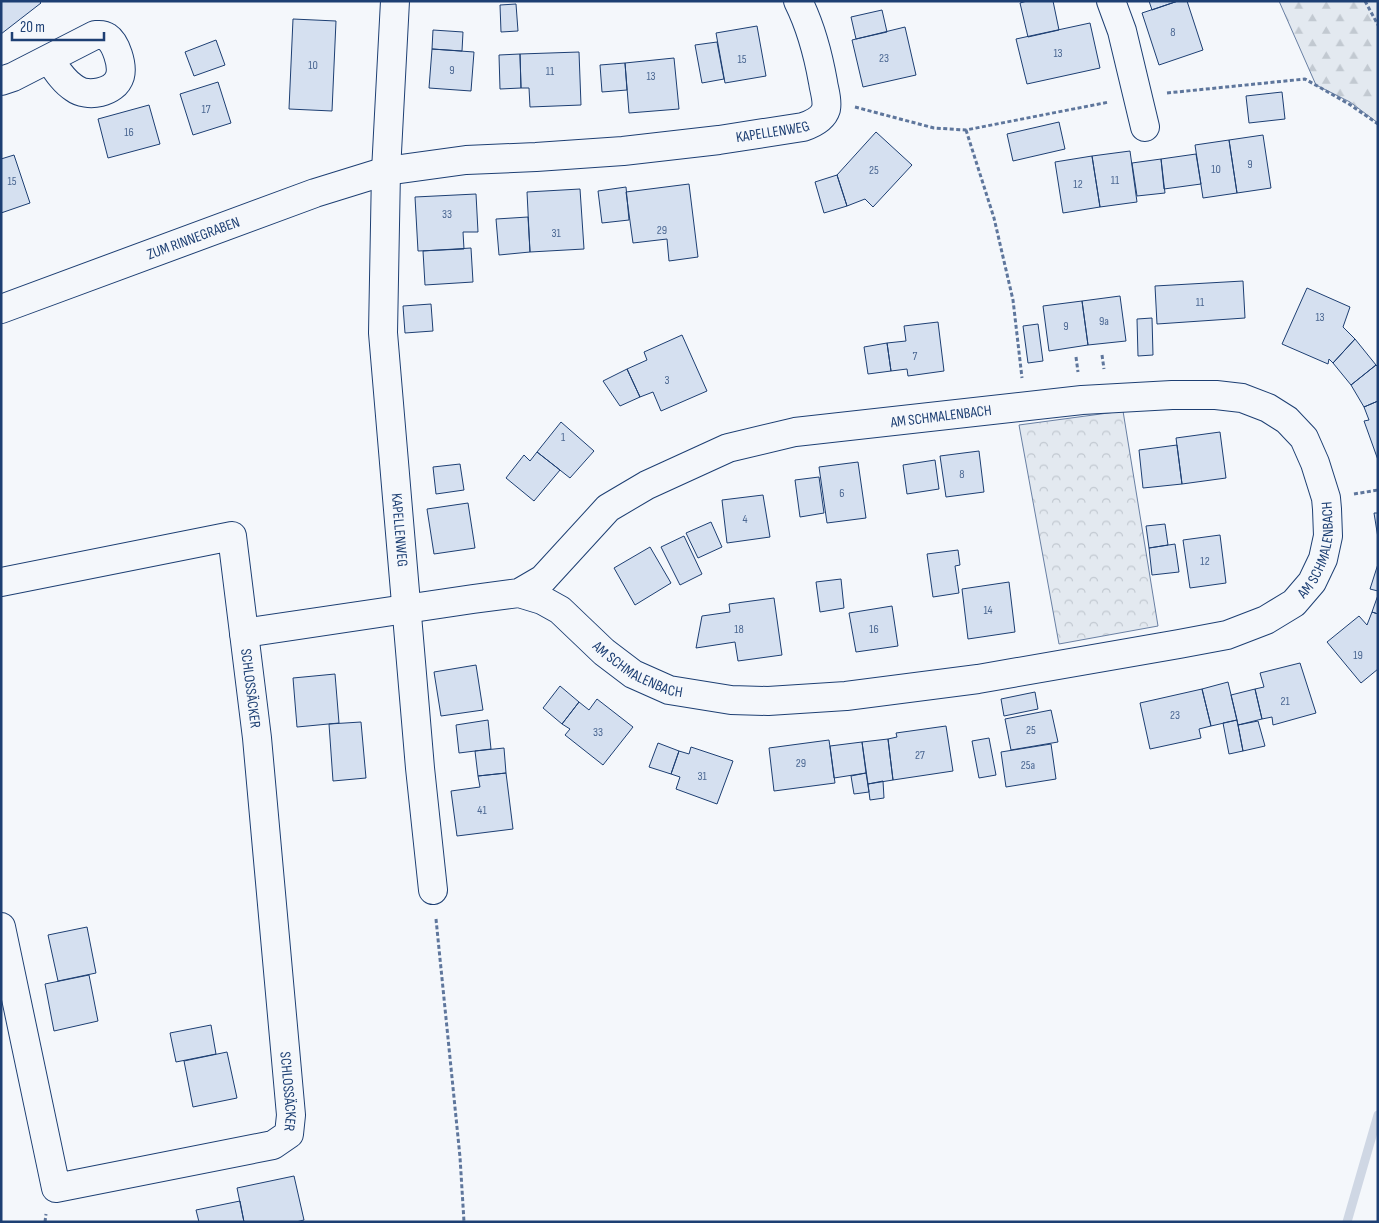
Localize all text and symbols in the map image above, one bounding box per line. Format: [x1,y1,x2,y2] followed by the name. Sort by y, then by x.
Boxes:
[12,10,105,42] scale bar
[20,18,45,37] text: 20 m
[1170,25,1176,40] house number: 8
[1053,46,1063,61] house number: 13
[879,51,889,66] house number: 23
[737,52,747,67] house number: 15
[308,58,318,73] house number: 10
[449,63,455,78] house number: 9
[546,64,555,79] house number: 11
[646,69,656,84] house number: 13
[202,102,211,117] house number: 17
[735,116,812,147] street label: KAPELLENWEG
[124,125,134,140] house number: 16
[1247,157,1253,172] house number: 9
[1211,162,1221,177] house number: 10
[869,163,879,178] house number: 25
[1111,173,1120,188] house number: 11
[7,174,17,189] house number: 15
[1073,177,1083,192] house number: 12
[442,207,452,222] house number: 33
[144,213,243,264] street label: ZUM RINNEGRABEN
[657,223,667,238] house number: 29
[551,226,561,241] house number: 31
[1196,295,1205,310] house number: 11
[1315,310,1325,325] house number: 13
[1099,314,1109,329] house number: 9a
[1063,319,1069,334] house number: 9
[913,349,918,364] house number: 7
[664,373,670,388] house number: 3
[889,401,993,432] street label: AM SCHMALENBACH
[561,430,566,445] house number: 1
[959,467,965,482] house number: 8
[839,486,845,501] house number: 6
[387,492,412,568] street label: KAPELLENWEG
[1293,501,1338,603] street label: AM SCHMALENBACH
[742,512,748,527] house number: 4
[1200,554,1210,569] house number: 12
[983,603,993,618] house number: 14
[734,622,744,637] house number: 18
[869,622,879,637] house number: 16
[588,636,684,702] street label: AM SCHMALENBACH
[236,648,265,729] street label: SCHLOSSÄCKER
[1353,648,1363,663] house number: 19
[1280,694,1290,709] house number: 21
[1170,708,1180,723] house number: 23
[1026,723,1036,738] house number: 25
[593,725,603,740] house number: 33
[915,748,925,763] house number: 27
[796,756,806,771] house number: 29
[1021,758,1036,773] house number: 25a
[697,769,707,784] house number: 31
[477,803,487,818] house number: 41
[275,1051,300,1132] street label: SCHLOSSÄCKER

